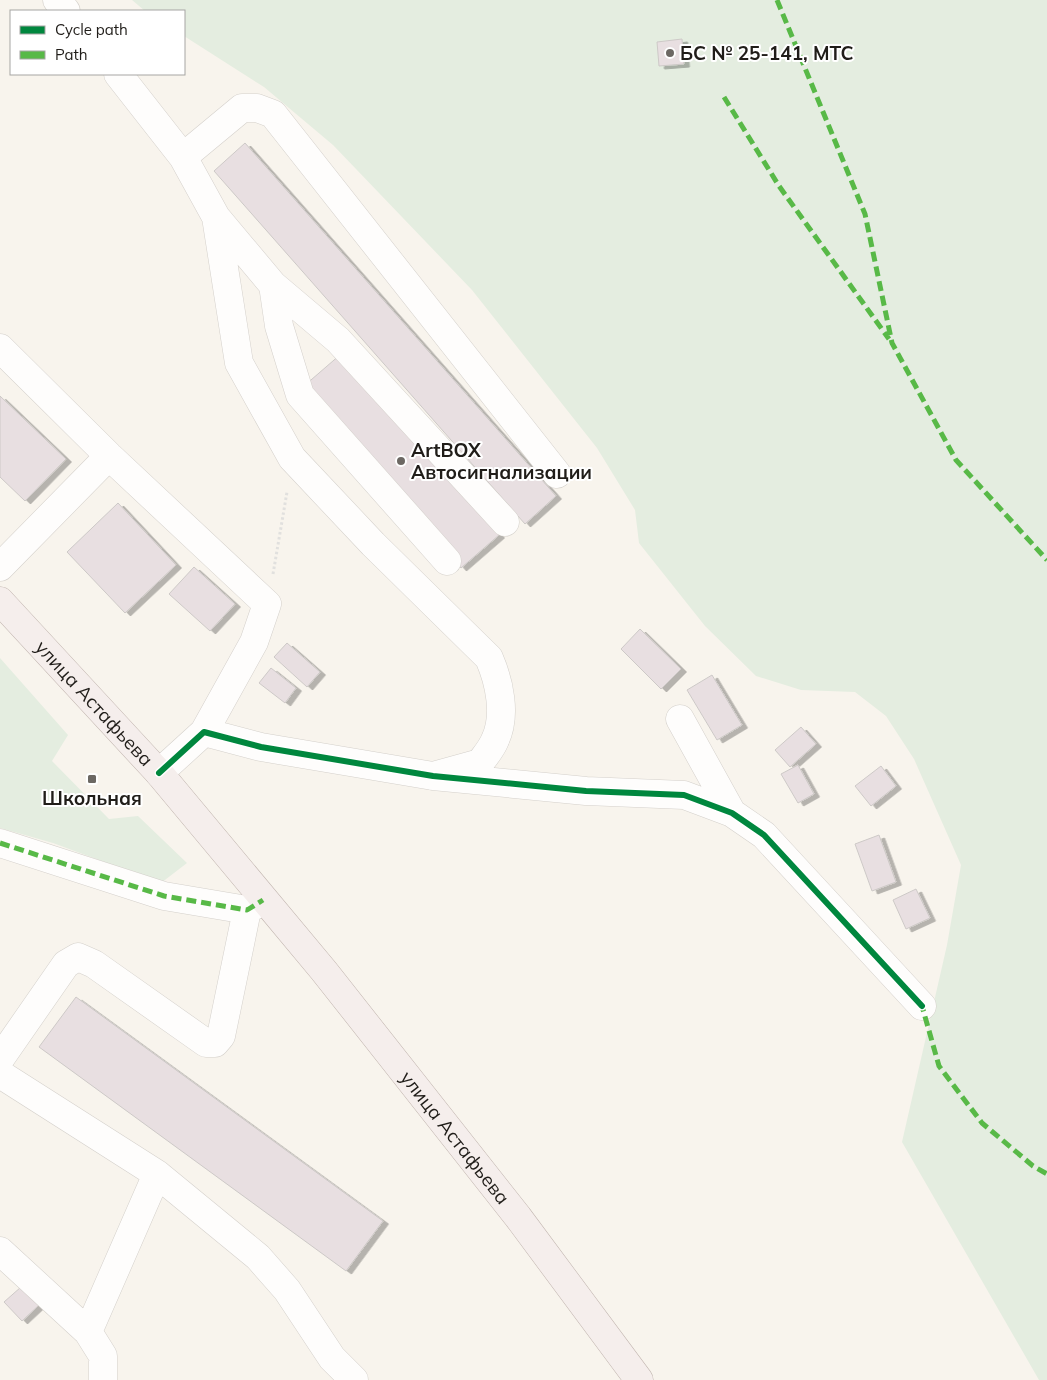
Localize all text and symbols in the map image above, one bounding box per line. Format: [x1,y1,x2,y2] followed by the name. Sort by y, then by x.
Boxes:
[10,10,185,75] legend
[55,20,128,39] text: Cycle path
[680,41,854,65] place label: БС № 25-141, МТС
[55,45,87,64] text: Path
[664,47,676,59] marker: БС № 25-141, МТС
[411,438,592,484] place label: ArtBOX Автосигнализации
[395,455,407,467] marker: ArtBOX Автосигнализации
[30,635,158,771] street label: улица Астафьева
[86,773,98,785] marker: Школьная
[42,786,142,810] place label: Школьная
[395,1066,515,1209] street label: улица Астафьева

